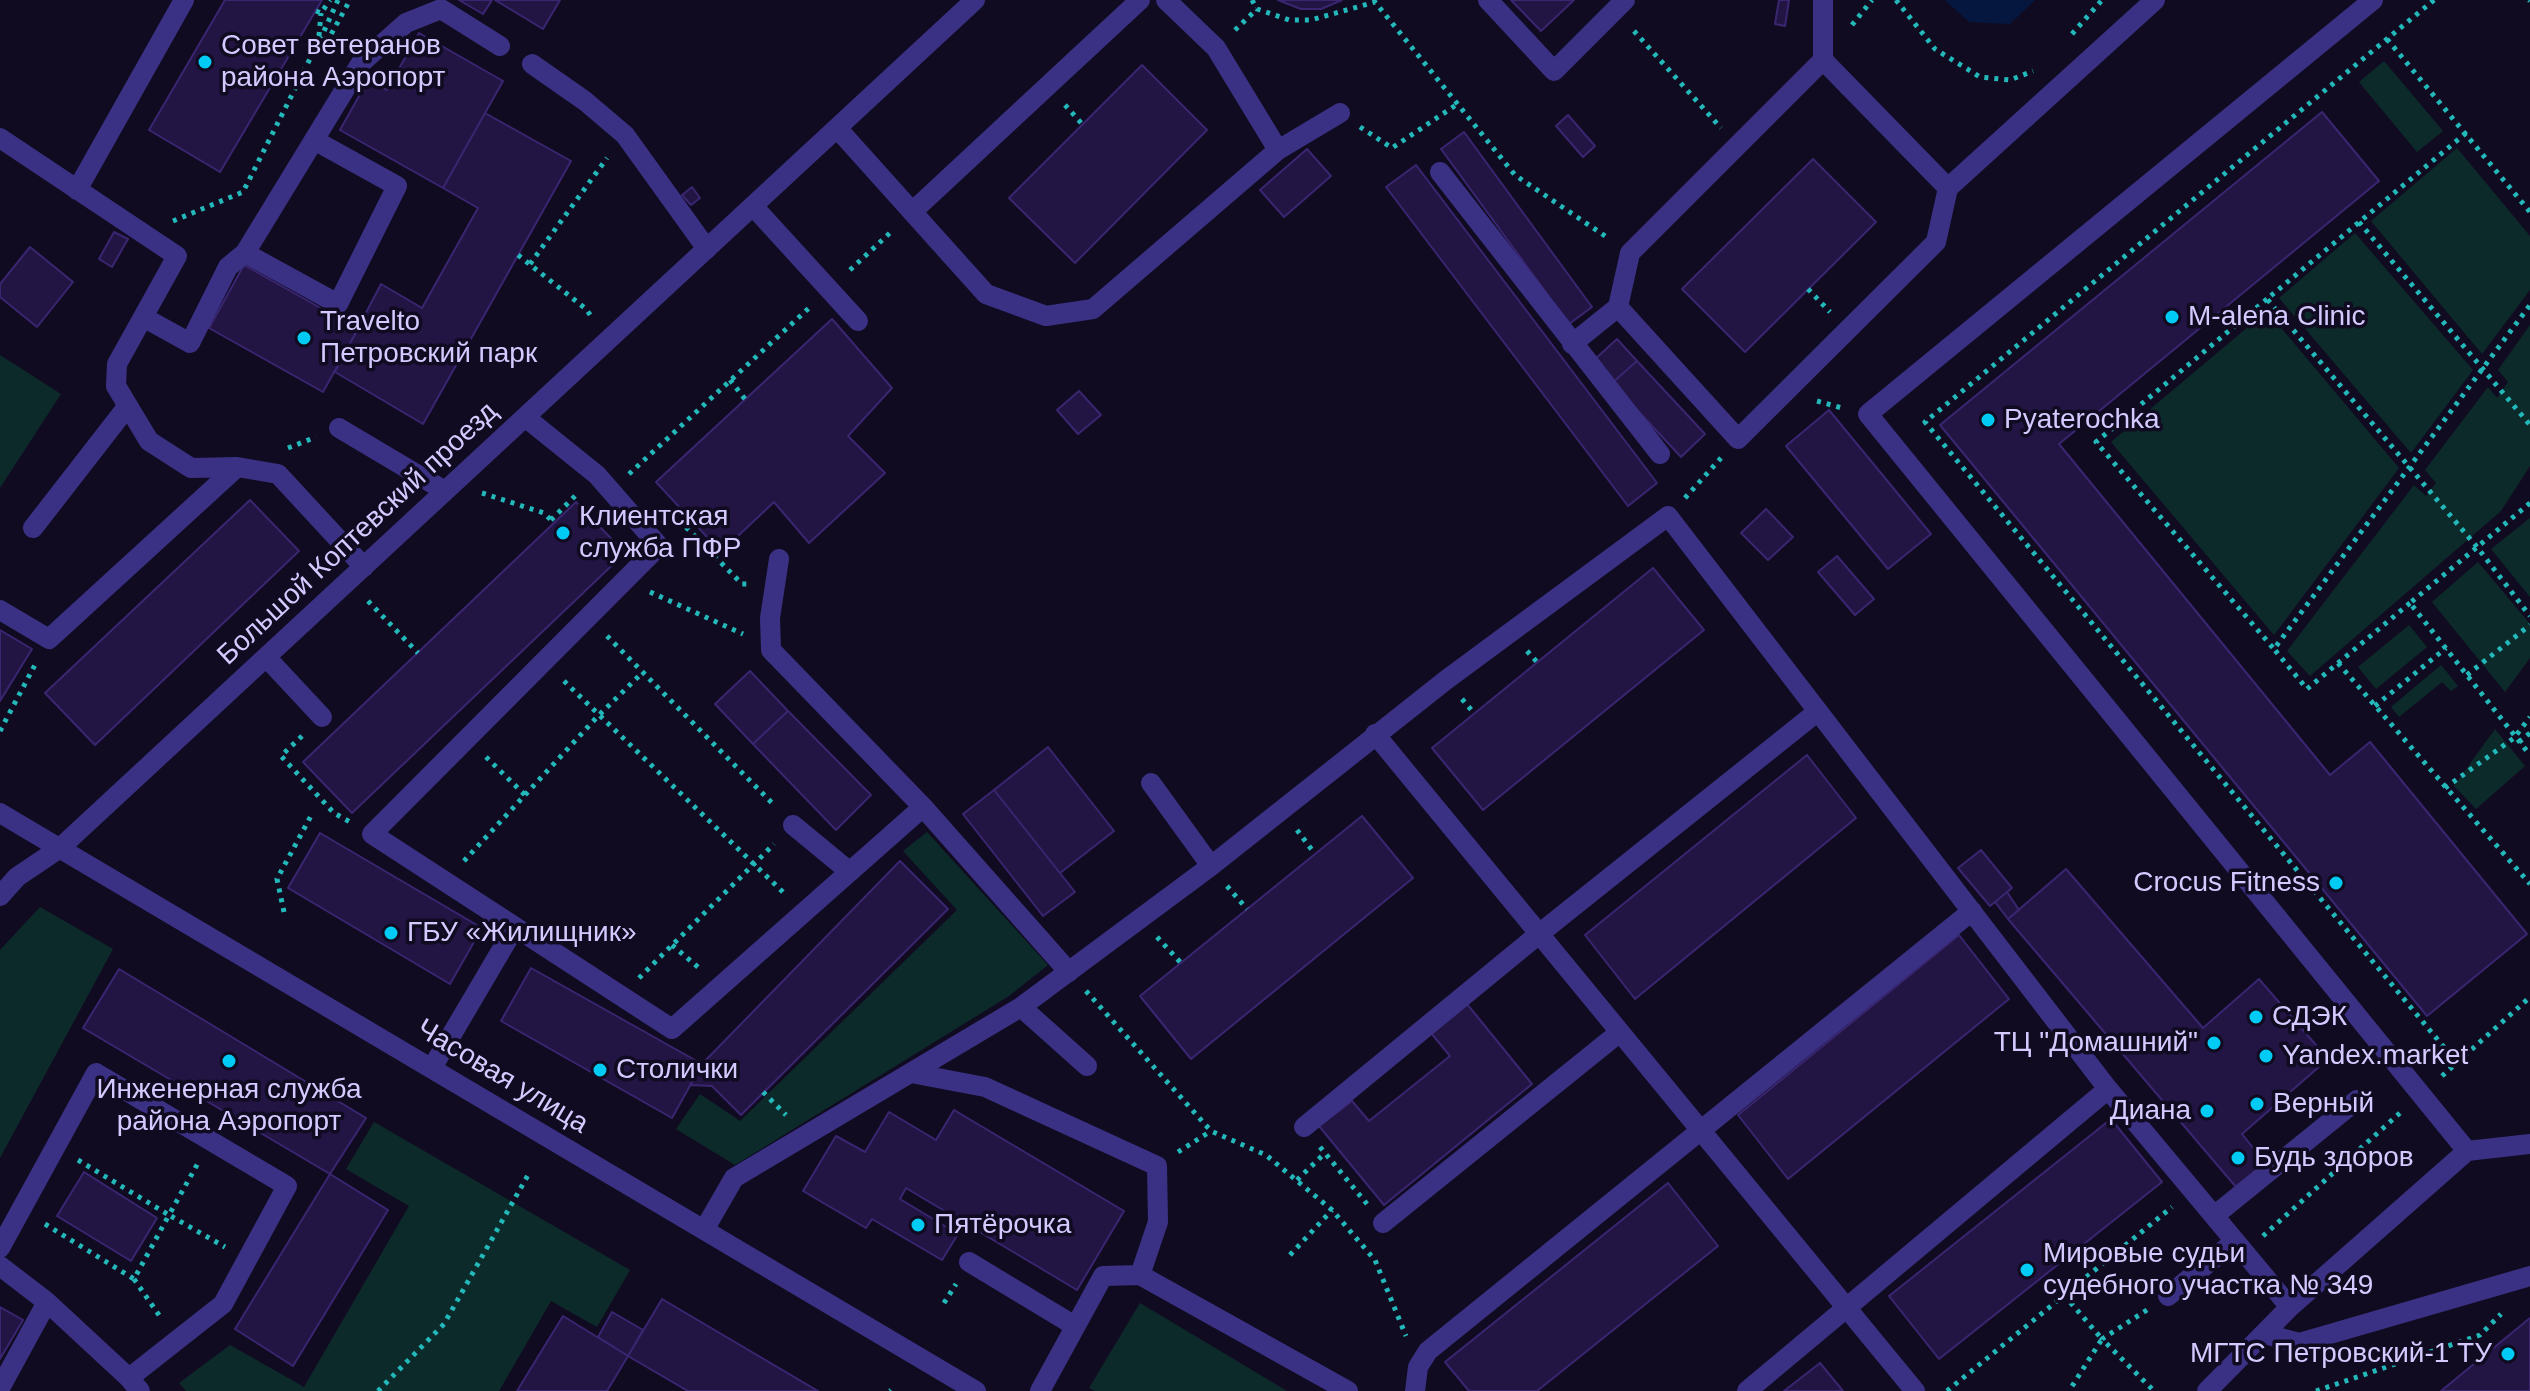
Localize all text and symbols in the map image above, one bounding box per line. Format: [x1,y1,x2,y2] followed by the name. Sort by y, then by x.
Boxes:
[221,29,445,95] place label: Совет ветеранов района Аэропорт
[196,53,214,71] marker: Совет ветеранов района Аэропорт
[2188,300,2365,334] place label: M-alena Clinic
[320,305,537,371] place label: Travelto Петровский парк
[2163,308,2181,326] marker: M-alena Clinic
[295,329,313,347] marker: Travelto Петровский парк
[211,395,505,673] street label: Большой Коптевский проезд
[2004,403,2160,437] place label: Pyaterochka
[1979,411,1997,429] marker: Pyaterochka
[579,500,742,566] place label: Клиентская служба ПФР
[554,524,572,542] marker: Клиентская служба ПФР
[2133,866,2320,900] place label: Crocus Fitness
[2327,874,2345,892] marker: Crocus Fitness
[407,916,636,950] place label: ГБУ «Жилищник»
[382,924,400,942] marker: ГБУ «Жилищник»
[2272,1000,2347,1034] place label: СДЭК
[2247,1008,2265,1026] marker: СДЭК
[410,1013,594,1141] street label: Часовая улица
[1994,1026,2198,1060] place label: ТЦ "Домашний"
[2205,1034,2223,1052] marker: ТЦ "Домашний"
[2282,1039,2468,1073] place label: Yandex.market
[2257,1047,2275,1065] marker: Yandex.market
[220,1052,238,1070] marker: Инженерная служба района Аэропорт
[616,1053,738,1087] place label: Столички
[591,1061,609,1079] marker: Столички
[96,1073,362,1139] place label: Инженерная служба района Аэропорт
[2273,1087,2374,1121] place label: Верный
[2110,1094,2191,1128] place label: Диана
[2248,1095,2266,1113] marker: Верный
[2198,1102,2216,1120] marker: Диана
[2254,1141,2414,1175] place label: Будь здоров
[2229,1149,2247,1167] marker: Будь здоров
[934,1208,1071,1242] place label: Пятёрочка
[909,1216,927,1234] marker: Пятёрочка
[2043,1237,2373,1303] place label: Мировые судьи судебного участка № 349
[2018,1261,2036,1279] marker: Мировые судьи судебного участка № 349
[2190,1337,2492,1371] place label: МГТС Петровский-1 ТУ
[2499,1345,2517,1363] marker: МГТС Петровский-1 ТУ

